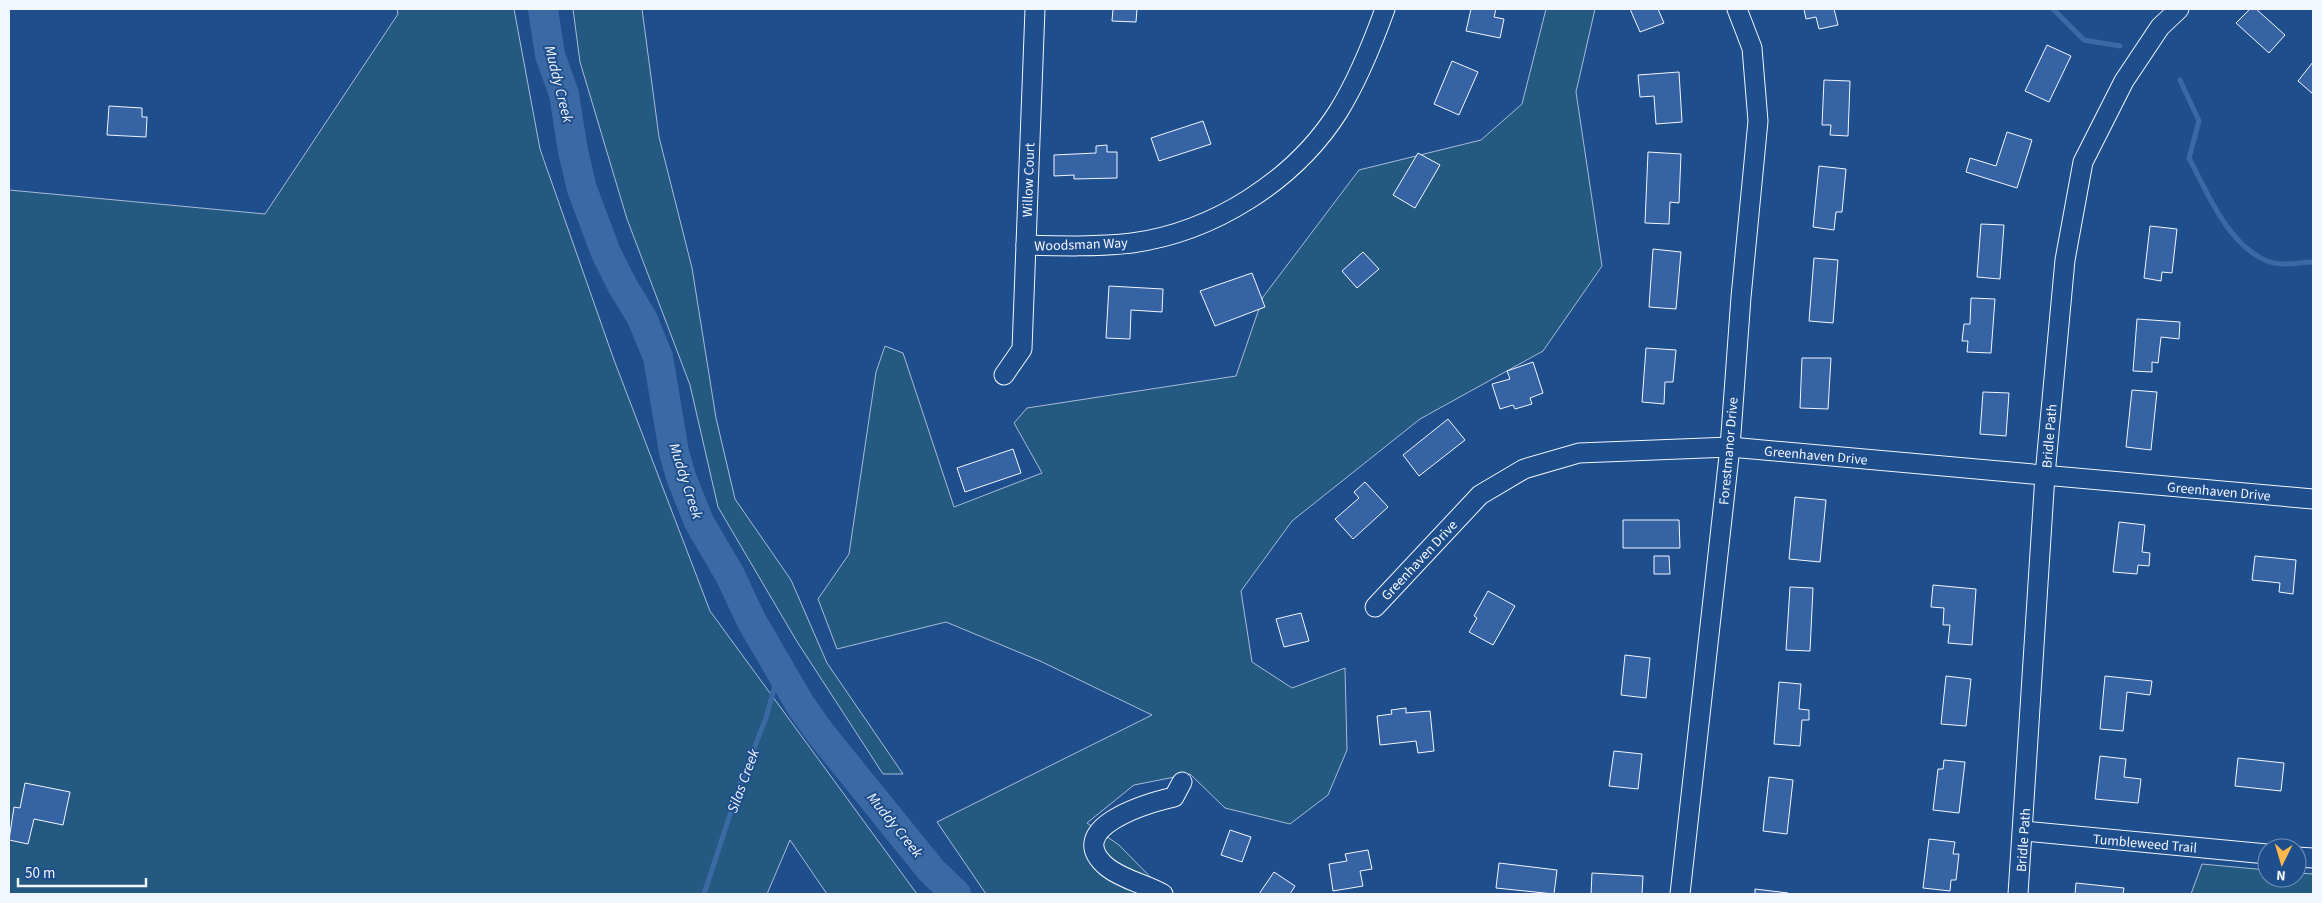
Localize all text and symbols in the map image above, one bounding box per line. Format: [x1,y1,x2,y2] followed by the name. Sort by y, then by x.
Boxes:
[539,43,578,126] water label: Muddy Creek
[1018,142,1040,218] street label: Willow Court
[1034,233,1128,257] street label: Woodsman Way
[1714,396,1744,506] street label: Forestmanor Drive
[2037,403,2063,469] street label: Bridle Path
[663,440,708,523] water label: Muddy Creek
[1763,442,1869,470] street label: Greenhaven Drive
[2166,478,2272,506] street label: Greenhaven Drive
[1377,516,1462,605] street label: Greenhaven Drive
[722,745,765,816] water label: Silas Creek
[862,788,928,863] water label: Muddy Creek
[2012,807,2036,873] street label: Bridle Path
[2092,829,2198,859] street label: Tumbleweed Trail
[2257,838,2307,888] north arrow
[18,856,145,888] scale bar
[25,863,55,884] text: 50 m
[2275,865,2286,885] text: N

